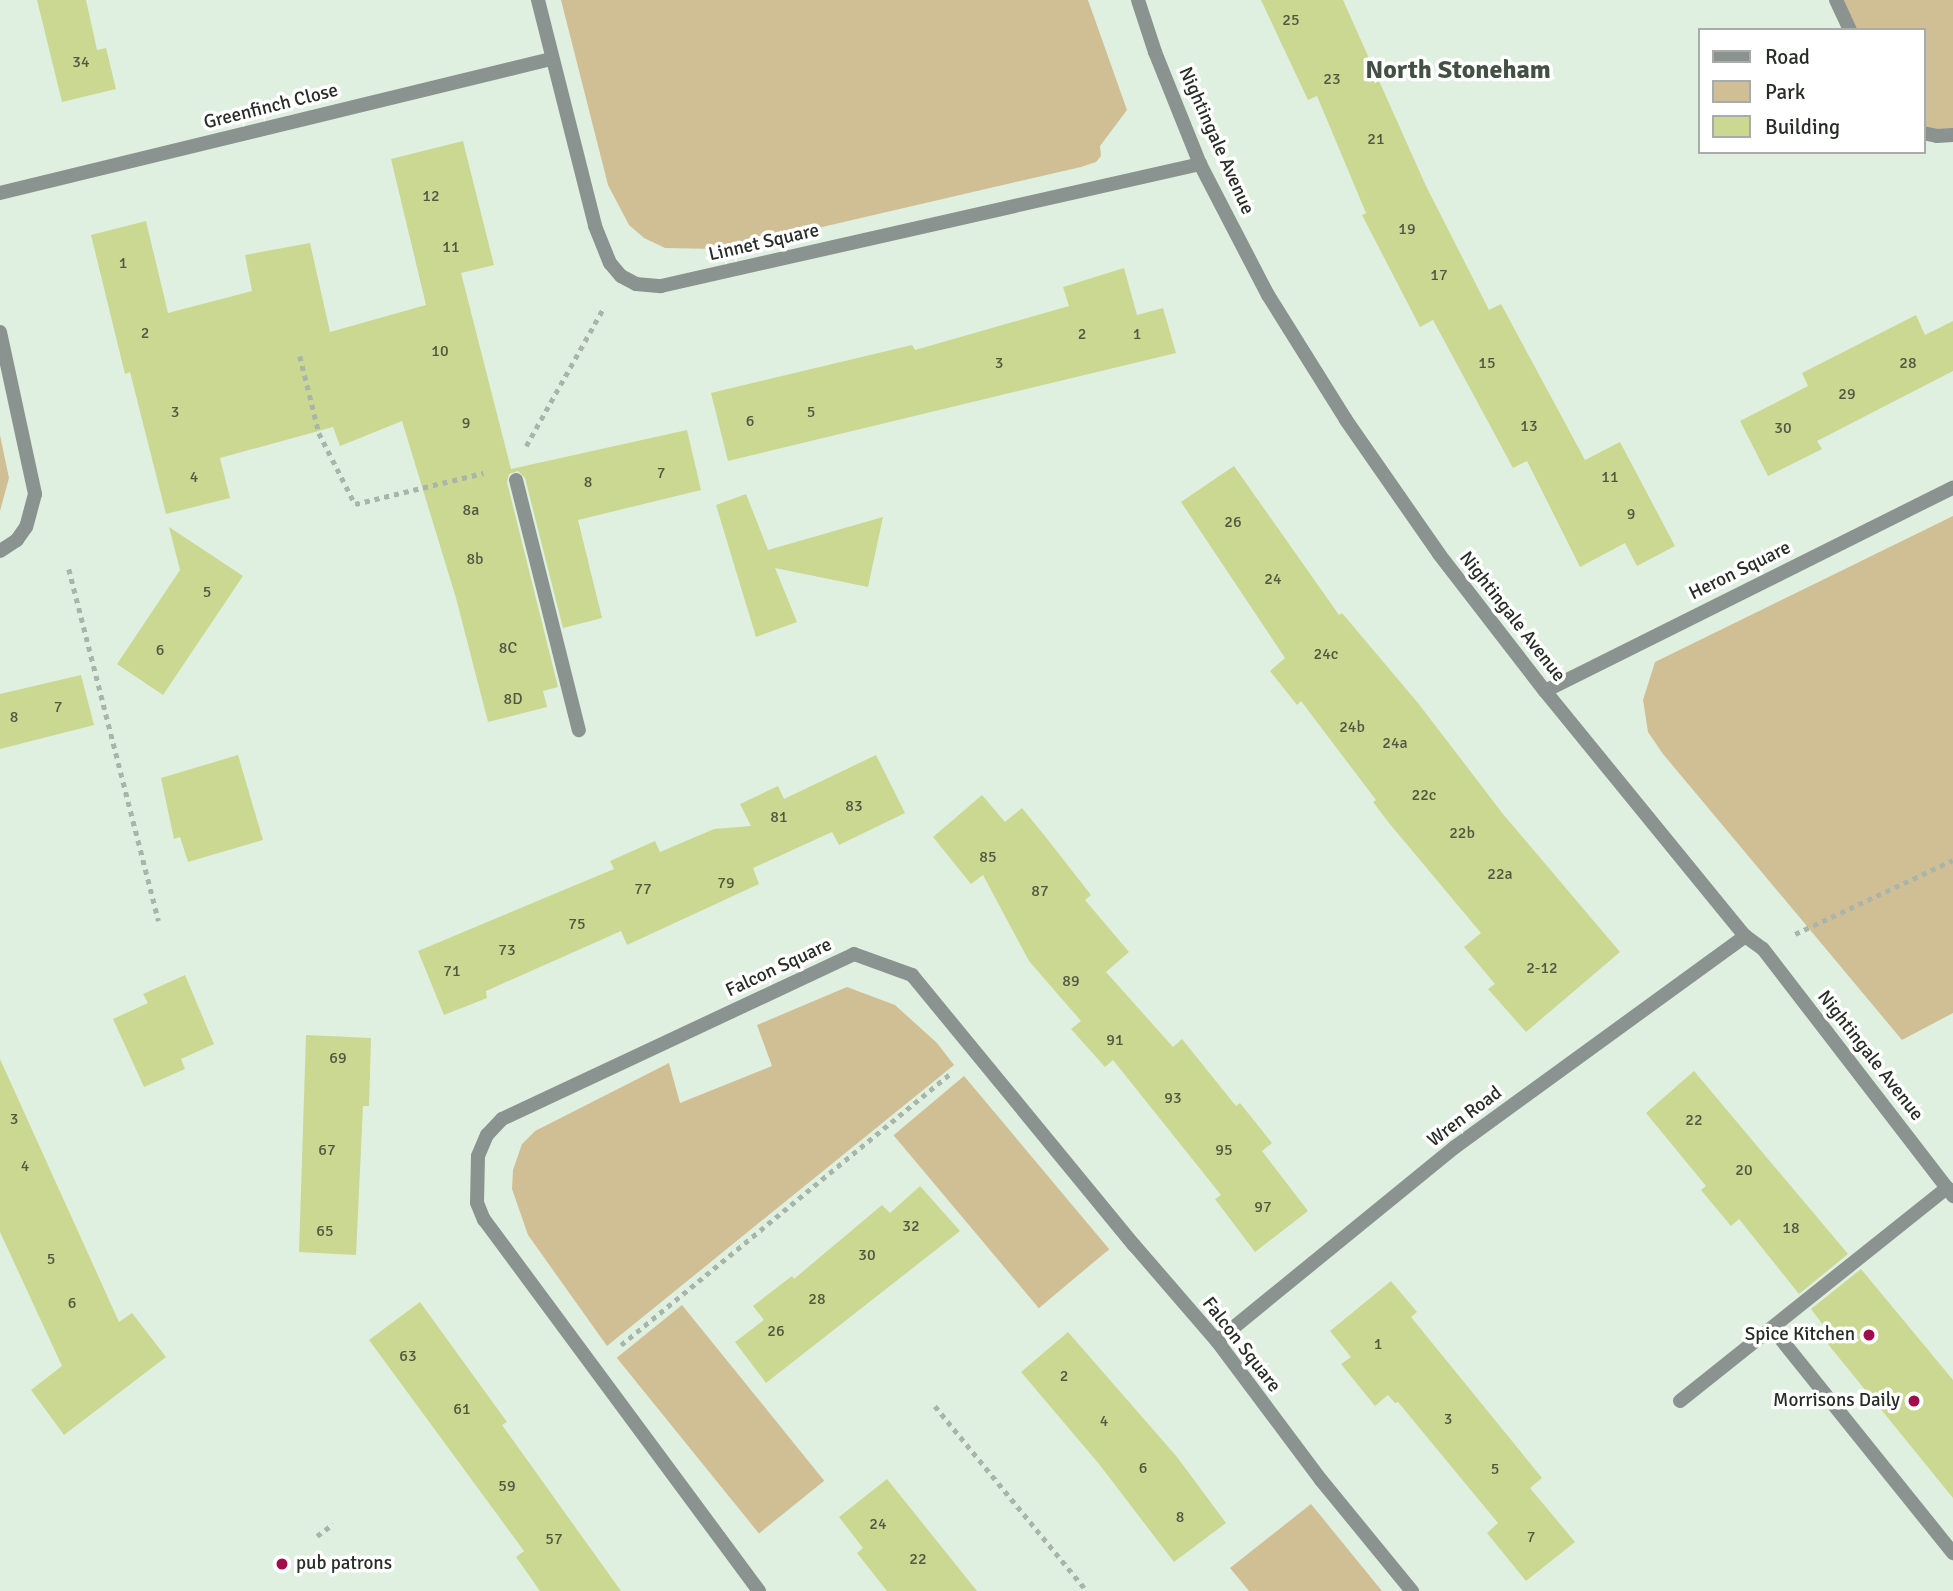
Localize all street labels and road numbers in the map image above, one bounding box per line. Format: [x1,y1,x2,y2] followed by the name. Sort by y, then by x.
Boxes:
[1173,64,1259,218] street label: Nightingale Avenue
[201,79,341,135] street label: Greenfinch Close
[707,219,821,267] street label: Linnet Square
[1686,537,1794,605] street label: Heron Square
[1454,547,1570,687] street label: Nightingale Avenue
[722,934,836,1002] street label: Falcon Square
[1812,986,1928,1126] street label: Nightingale Avenue
[1423,1082,1507,1152] street label: Wren Road
[1197,1293,1285,1397] street label: Falcon Square

